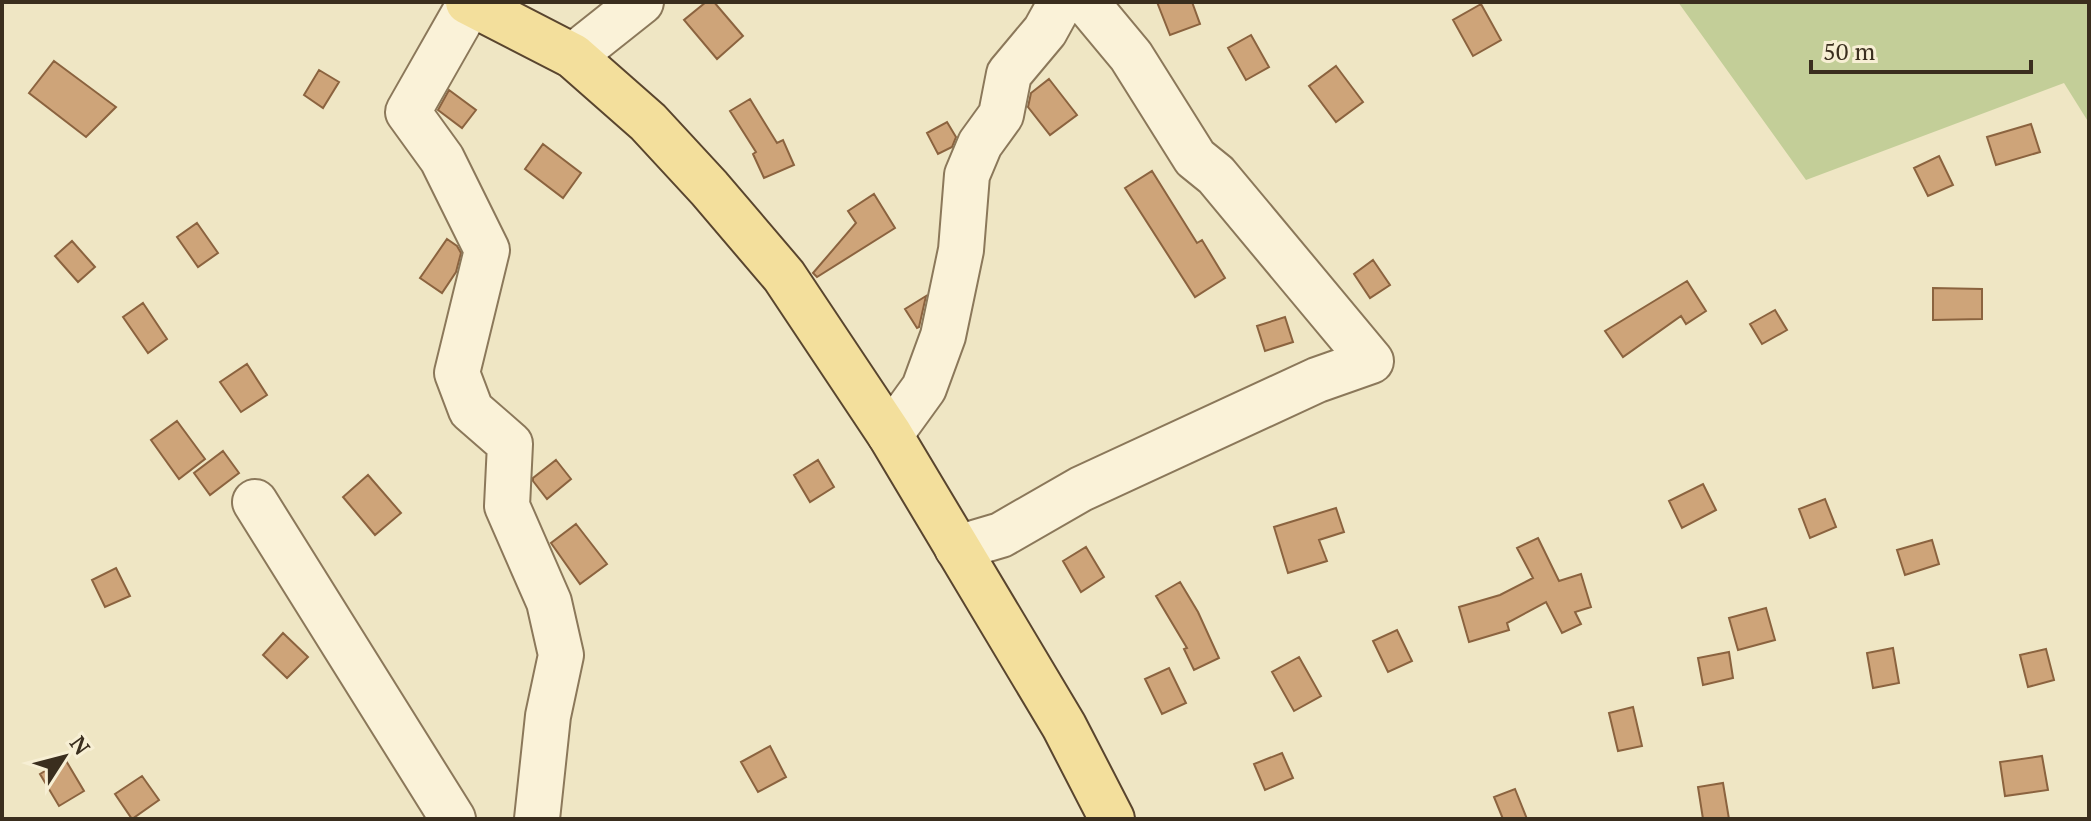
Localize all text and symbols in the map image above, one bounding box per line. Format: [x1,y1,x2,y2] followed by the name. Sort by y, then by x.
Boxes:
[1811,24,2031,74] scale bar
[1823,35,1875,67] text: 50 m
[24,717,104,797] north arrow
[64,730,97,760] text: N

